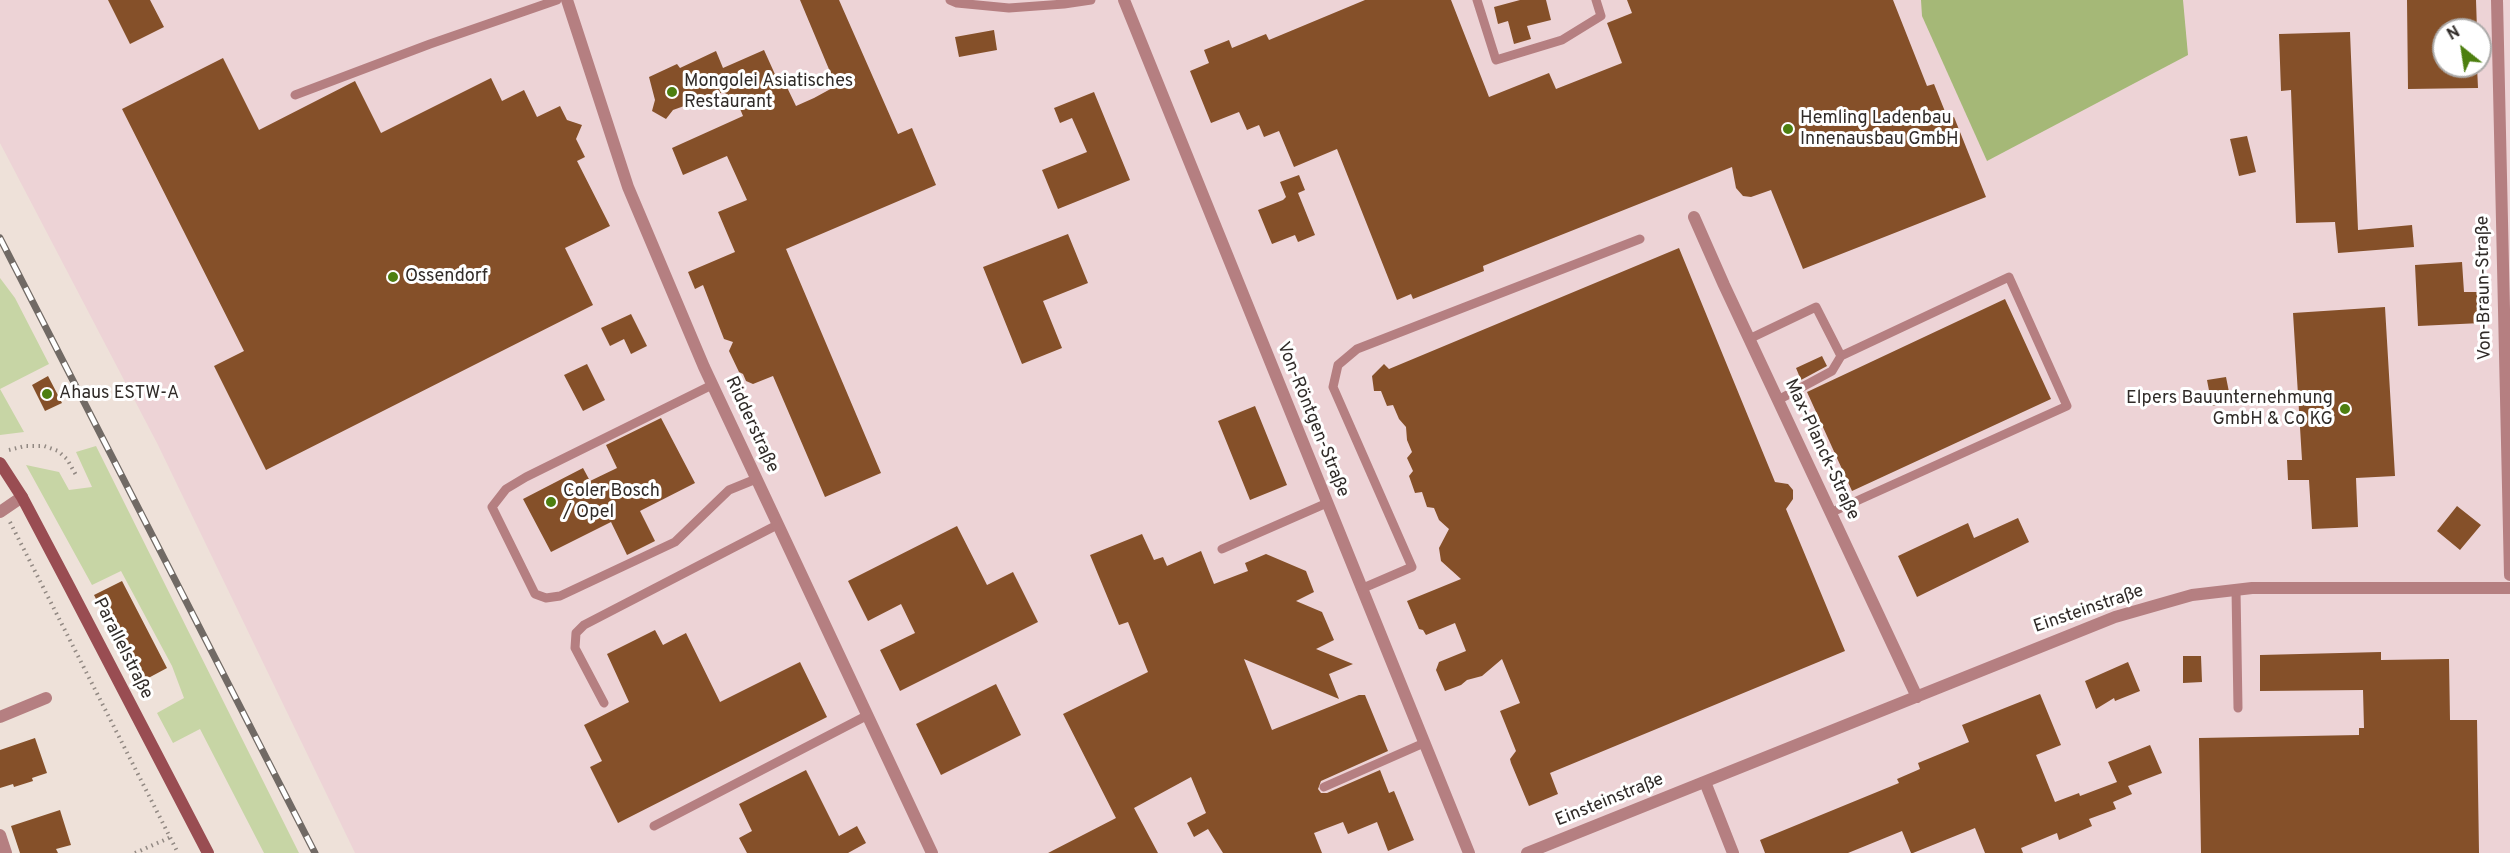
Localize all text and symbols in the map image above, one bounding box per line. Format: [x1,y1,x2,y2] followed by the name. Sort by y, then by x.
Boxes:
[2432,18,2492,78] north arrow
[2444,23,2464,46] text: N
[684,71,853,113] place label: Mongolei Asiatisches Restaurant
[665,85,679,99] marker: Mongolei Asiatisches Restaurant
[1800,108,1959,150] place label: Hemling Ladenbau Innenausbau GmbH
[1781,122,1795,136] marker: Hemling Ladenbau Innenausbau GmbH
[2473,215,2497,361] street label: Von-Braun-Straße
[405,266,488,288] place label: Ossendorf
[386,270,400,284] marker: Ossendorf
[1271,339,1353,501] street label: Von-Röntgen-Straße
[719,374,783,476] street label: Ridderstraße
[1779,376,1863,524] street label: Max-Planck-Straße
[59,383,179,405] place label: Ahaus ESTW-A
[40,387,54,401] marker: Ahaus ESTW-A
[2126,388,2333,430] place label: Elpers Bauunternehmung GmbH & Co KG
[2338,402,2352,416] marker: Elpers Bauunternehmung GmbH & Co KG
[563,481,660,524] place label: Coler Bosch / Opel
[544,495,558,509] marker: Coler Bosch / Opel
[2031,581,2147,639] street label: Einsteinstraße
[87,595,157,703] street label: Parallelstraße
[1553,769,1667,833] street label: Einsteinstraße

